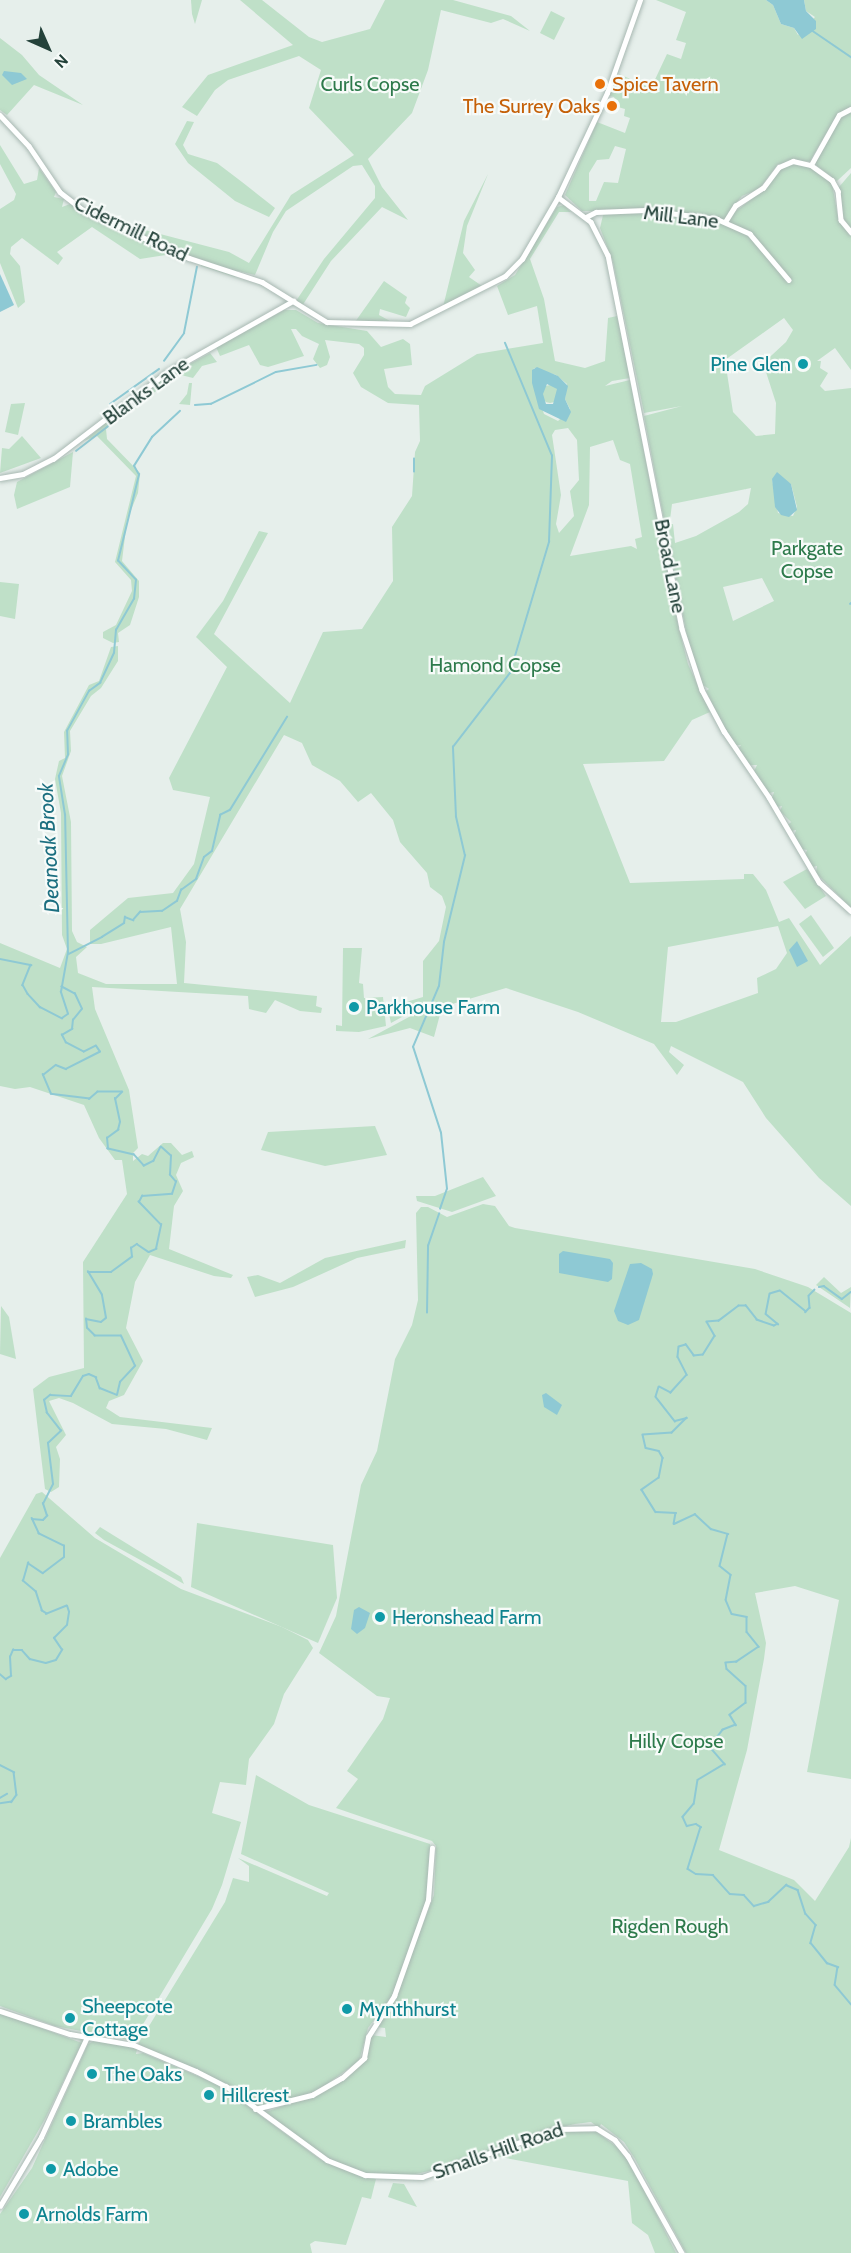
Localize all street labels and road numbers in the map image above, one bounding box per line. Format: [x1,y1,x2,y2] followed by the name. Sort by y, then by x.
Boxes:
[70,191,192,267] street label: Cidermill Road
[642,201,720,233] street label: Mill Lane
[98,352,194,430] street label: Blanks Lane
[649,517,691,615] street label: Broad Lane
[430,2117,566,2185] street label: Smalls Hill Road

